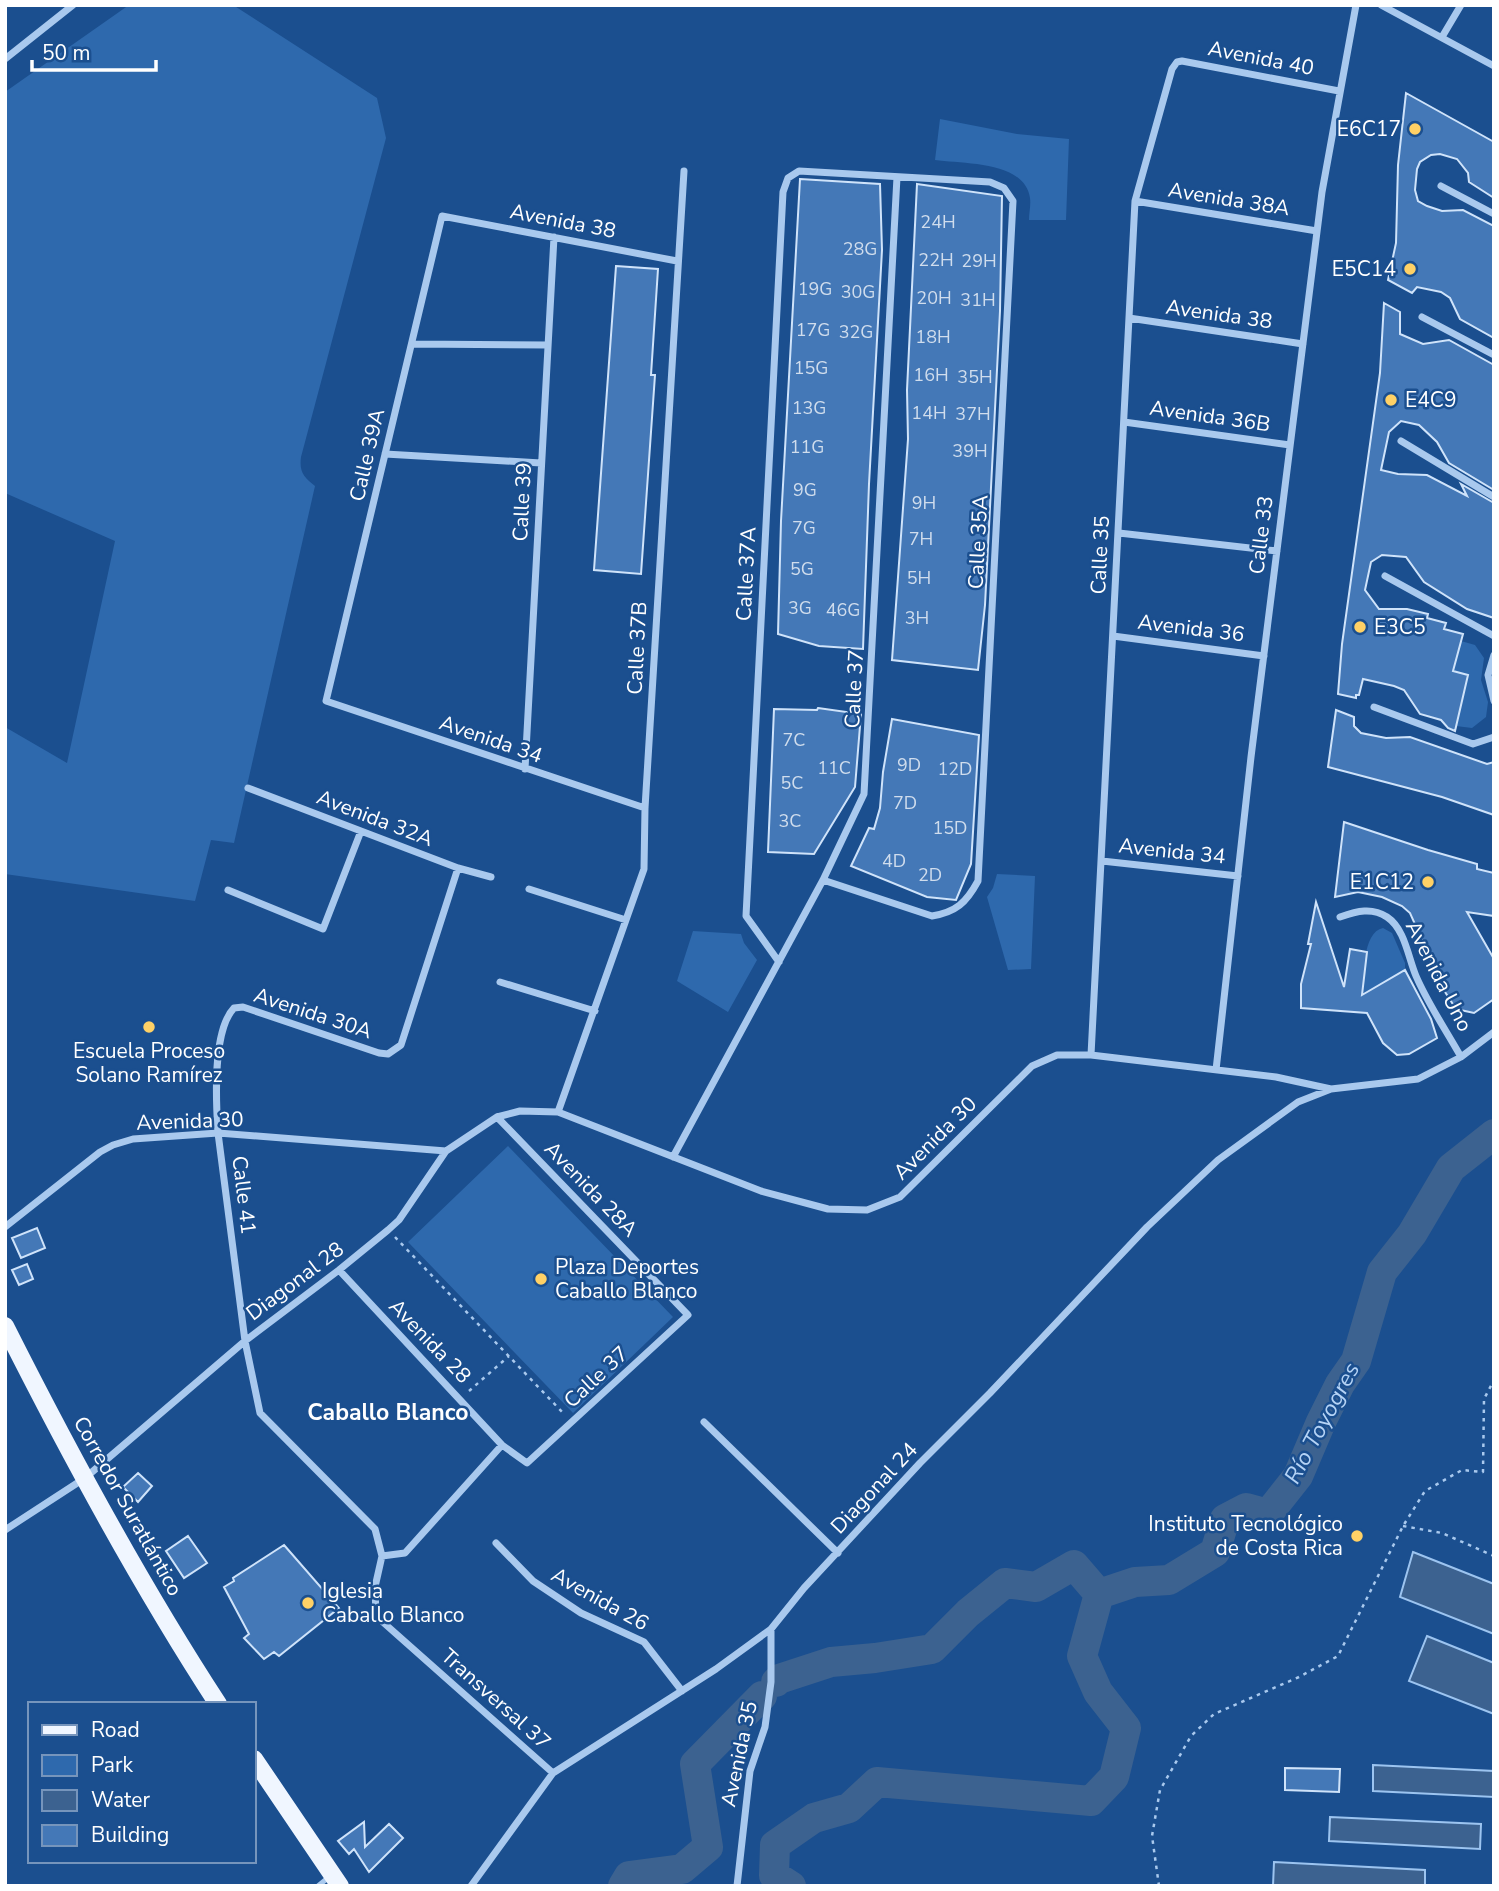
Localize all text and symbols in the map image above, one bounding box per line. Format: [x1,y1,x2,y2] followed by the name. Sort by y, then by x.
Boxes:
[32,28,156,72] scale bar
[1206,34,1316,82] street label: Avenida 40
[42,39,91,67] text: 50 m
[1337,115,1401,143] place label: E6C17
[1407,121,1423,137] marker: E6C17
[1166,176,1292,222] street label: Avenida 38A
[508,197,618,245] street label: Avenida 38
[920,210,956,234] house number: 24H
[843,237,877,261] house number: 28G
[918,248,954,272] house number: 22H
[961,249,997,273] house number: 29H
[1332,255,1396,283] place label: E5C14
[1402,261,1418,277] marker: E5C14
[798,277,832,301] house number: 19G
[841,280,875,304] house number: 30G
[916,286,952,310] house number: 20H
[960,288,996,312] house number: 31H
[1164,293,1274,335] street label: Avenida 38
[796,318,830,342] house number: 17G
[839,320,873,344] house number: 32G
[915,325,951,349] house number: 18H
[794,356,828,380] house number: 15G
[913,363,949,387] house number: 16H
[957,365,993,389] house number: 35H
[1405,386,1457,414] place label: E4C9
[1383,392,1399,408] marker: E4C9
[1148,394,1272,438] street label: Avenida 36B
[792,396,826,420] house number: 13G
[911,401,947,425] house number: 14H
[955,402,991,426] house number: 37H
[343,406,391,504] street label: Calle 39A
[790,435,824,459] house number: 11G
[952,439,988,463] house number: 39H
[506,462,538,542] street label: Calle 39
[793,478,817,502] house number: 9G
[912,491,936,515] house number: 9H
[962,494,994,590] street label: Calle 35A
[1242,494,1280,576] street label: Calle 33
[1084,515,1116,595] street label: Calle 35
[792,516,816,540] house number: 7G
[730,526,762,622] street label: Calle 37A
[909,527,933,551] house number: 7H
[790,557,814,581] house number: 5G
[907,566,931,590] house number: 5H
[788,596,812,620] house number: 3G
[826,598,860,622] house number: 46G
[621,601,653,695] street label: Calle 37B
[905,606,929,630] house number: 3H
[1136,608,1246,648] street label: Avenida 36
[1374,613,1426,641] place label: E3C5
[1352,619,1368,635] marker: E3C5
[838,649,870,729] street label: Calle 37
[436,708,546,770] street label: Avenida 34
[783,728,805,752] house number: 7C
[897,753,921,777] house number: 9D
[817,756,851,780] house number: 11C
[938,757,972,781] house number: 12D
[781,771,803,795] house number: 5C
[313,783,437,853] street label: Avenida 32A
[893,791,917,815] house number: 7D
[779,809,801,833] house number: 3C
[933,816,967,840] house number: 15D
[1117,831,1227,871] street label: Avenida 34
[882,849,906,873] house number: 4D
[918,863,942,887] house number: 2D
[1350,868,1414,896] place label: E1C12
[1420,874,1436,890] marker: E1C12
[1399,916,1479,1036] street label: Avenida Uno
[250,981,376,1045] street label: Avenida 30A
[141,1019,157,1035] marker: Escuela Proceso Solano Ramírez
[73,1037,225,1089] place label: Escuela Proceso Solano Ramírez
[887,1090,983,1186] street label: Avenida 30
[136,1105,244,1137] street label: Avenida 30
[538,1135,644,1243] street label: Avenida 28A
[225,1154,263,1236] street label: Calle 41
[240,1235,350,1327] street label: Diagonal 28
[555,1253,699,1305] place label: Plaza Deportes Caballo Blanco
[533,1271,549,1287] marker: Plaza Deportes Caballo Blanco
[383,1293,477,1389] street label: Avenida 28
[558,1340,634,1414] street label: Calle 37
[1277,1357,1367,1489] water label: Río Toyogres
[307,1397,469,1428] district label: Caballo Blanco
[67,1411,189,1601] street label: Corredor Suratlántico
[824,1436,924,1540] street label: Diagonal 24
[1148,1510,1343,1562] place label: Instituto Tecnológico de Costa Rica
[1349,1528,1365,1544] marker: Instituto Tecnológico de Costa Rica
[546,1561,654,1637] street label: Avenida 26
[322,1577,464,1629] place label: Iglesia Caballo Blanco
[300,1595,316,1611] marker: Iglesia Caballo Blanco
[435,1642,557,1756] street label: Transversal 37
[714,1699,764,1809] street label: Avenida 35
[28,1702,256,1863] legend
[91,1716,140,1744] text: Road
[91,1751,133,1779] text: Park
[91,1786,150,1814] text: Water
[91,1821,169,1849] text: Building

